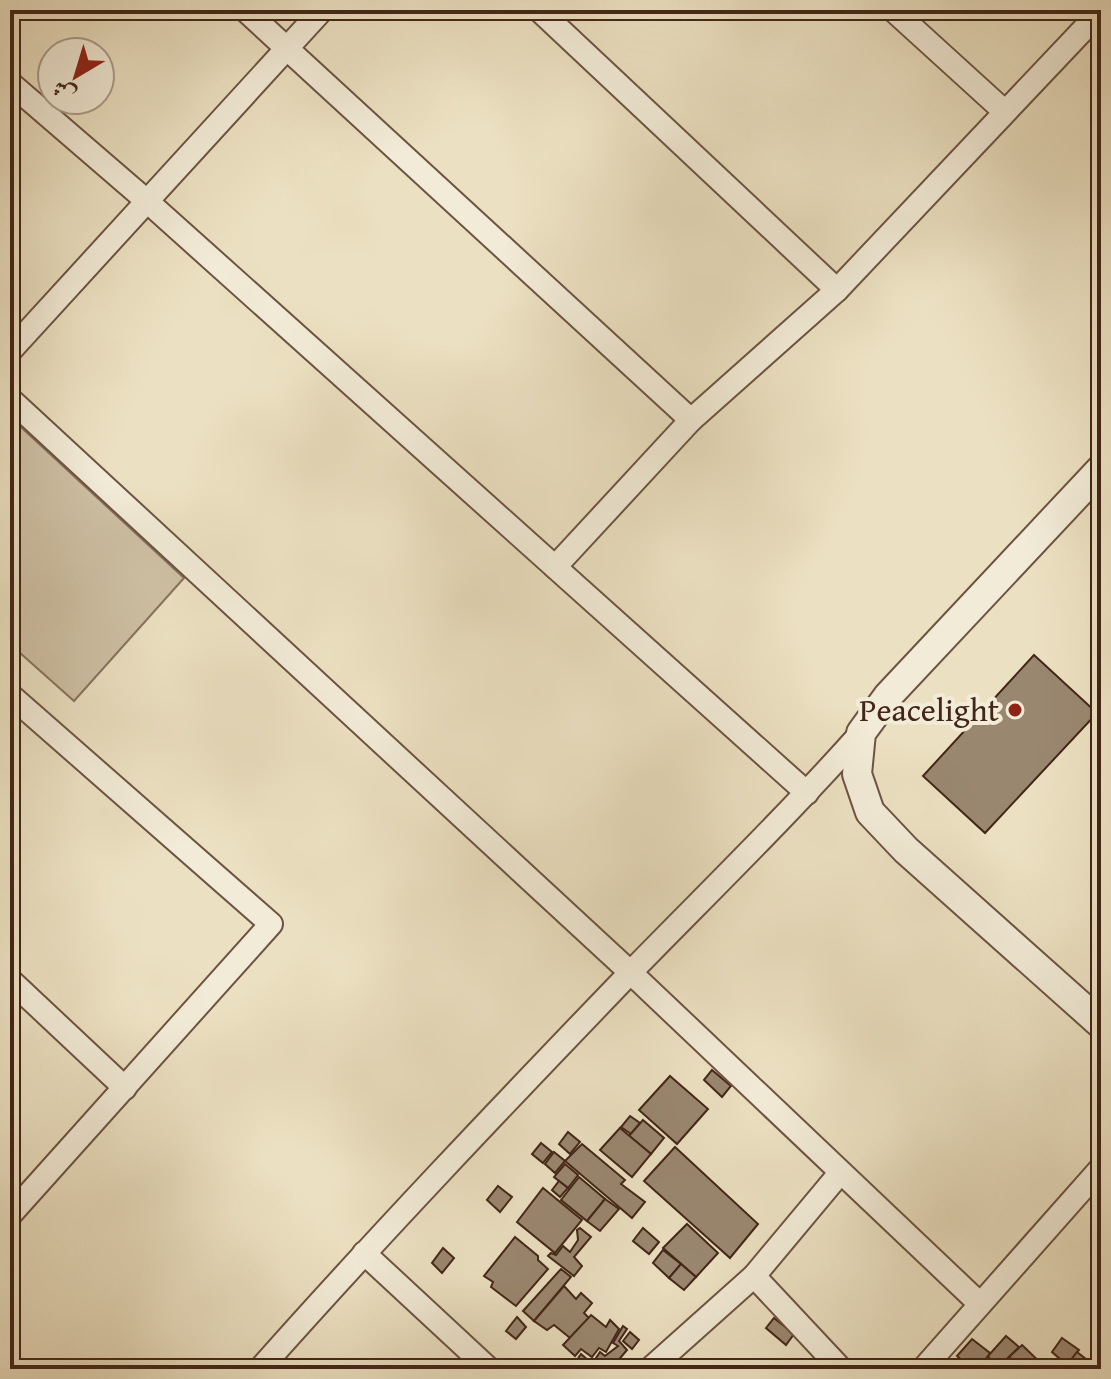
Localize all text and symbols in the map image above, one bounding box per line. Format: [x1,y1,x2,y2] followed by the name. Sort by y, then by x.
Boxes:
[36,36,116,116] north arrow
[45,72,82,111] text: ش
[859,686,999,733] place label: Peacelight
[1006,701,1024,719] marker: Peacelight

